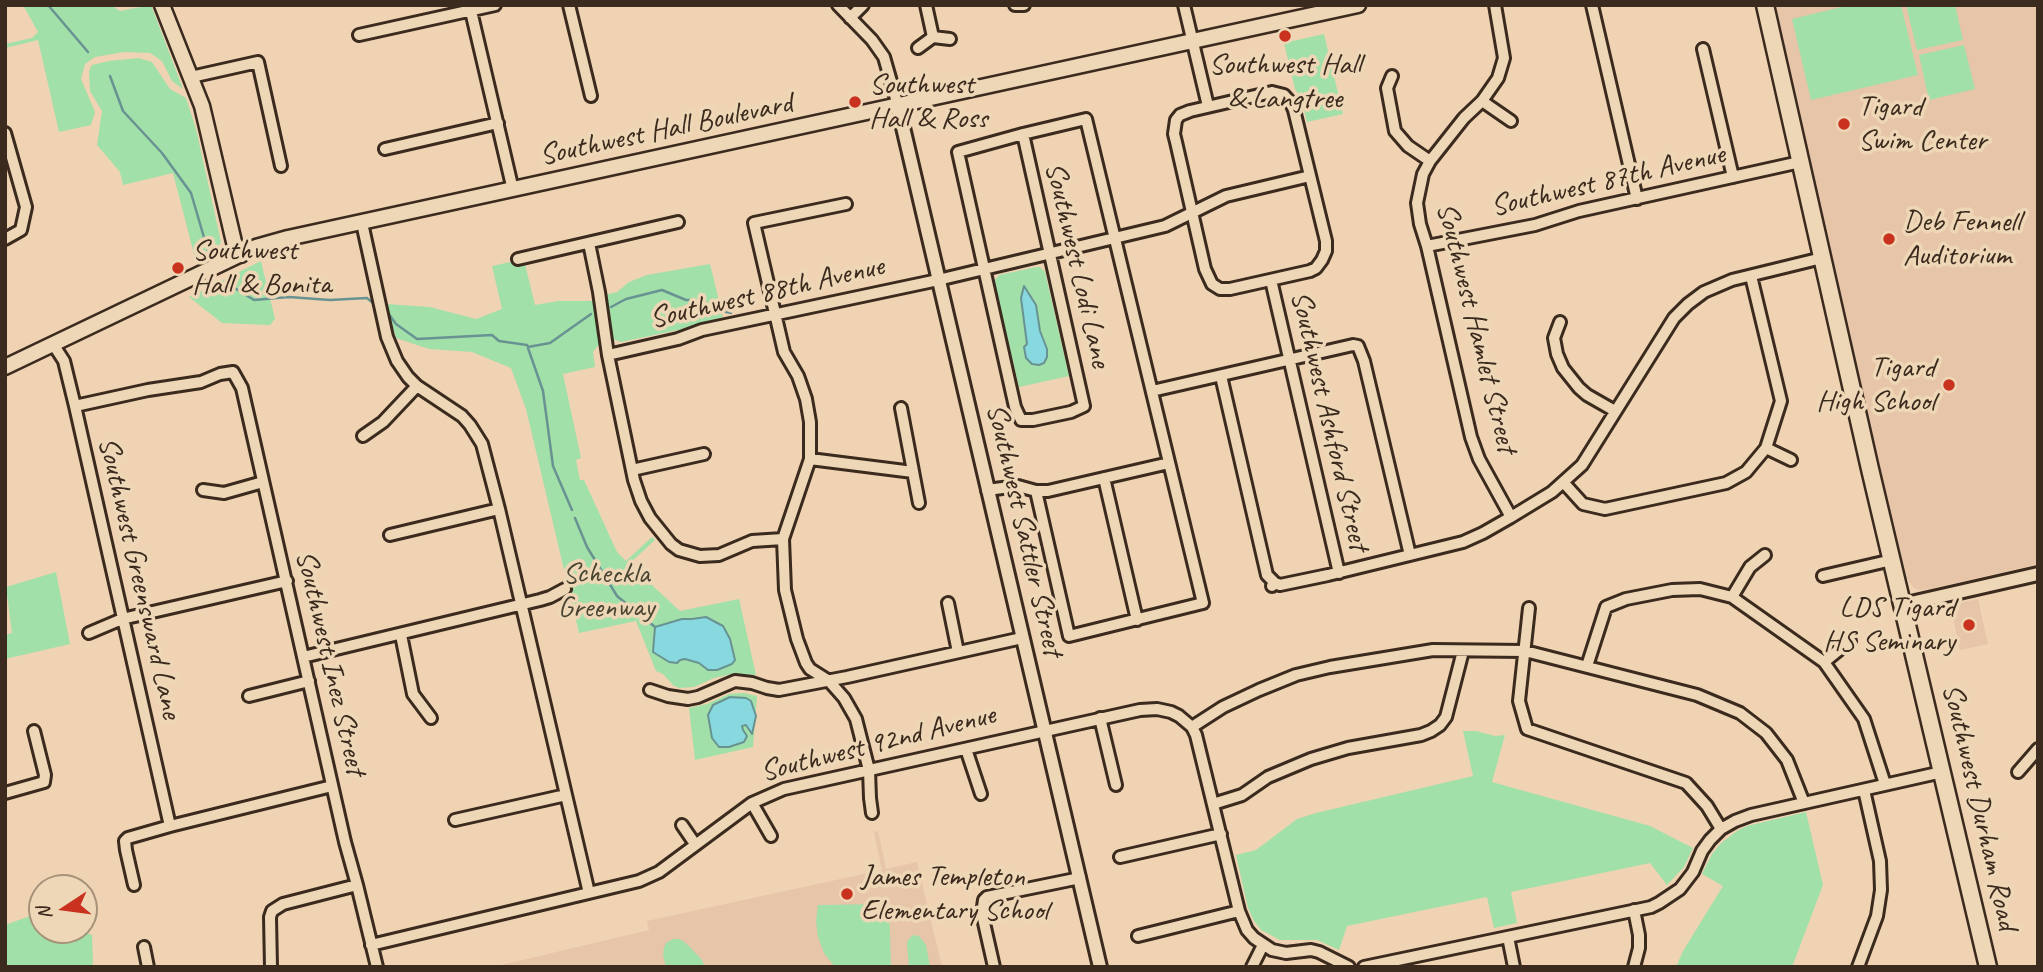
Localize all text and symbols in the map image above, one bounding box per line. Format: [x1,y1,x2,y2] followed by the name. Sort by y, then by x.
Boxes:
[1277,28,1293,44] marker: Southwest Hall & Langtree
[1209,47,1361,118] place label: Southwest Hall & Langtree
[869,67,987,138] place label: Southwest Hall & Ross
[536,86,796,174] street label: Southwest Hall Boulevard
[1858,89,1987,160] place label: Tigard Swim Center
[847,94,863,110] marker: Southwest Hall & Ross
[1836,116,1852,132] marker: Tigard Swim Center
[1488,137,1728,225] street label: Southwest 87th Avenue
[1036,159,1118,371] street label: Southwest Lodi Lane
[1428,199,1524,457] street label: Southwest Hamlet Street
[1903,204,2021,274] place label: Deb Fennell Auditorium
[1881,231,1897,247] marker: Deb Fennell Auditorium
[192,233,331,304] place label: Southwest Hall & Bonita
[647,249,887,337] street label: Southwest 88th Avenue
[170,260,186,276] marker: Southwest Hall & Bonita
[1282,288,1376,554] street label: Southwest Ashford Street
[1816,350,1935,420] place label: Tigard High School
[1941,377,1957,393] marker: Tigard High School
[977,400,1071,660] street label: Southwest Sattler Street
[89,434,189,722] street label: Southwest Greensward Lane
[287,547,373,779] street label: Southwest Inez Street
[558,556,654,626] park label: Scheckla Greenway
[1823,590,1955,660] place label: LDS Tigard HS Seminary
[1961,617,1977,633] marker: LDS Tigard HS Seminary
[1933,680,2025,934] street label: Southwest Durham Road
[757,697,999,791] street label: Southwest 92nd Avenue
[861,859,1048,930] place label: James Templeton Elementary School
[28,874,98,944] north arrow
[839,886,855,902] marker: James Templeton Elementary School
[31,905,58,922] text: N

